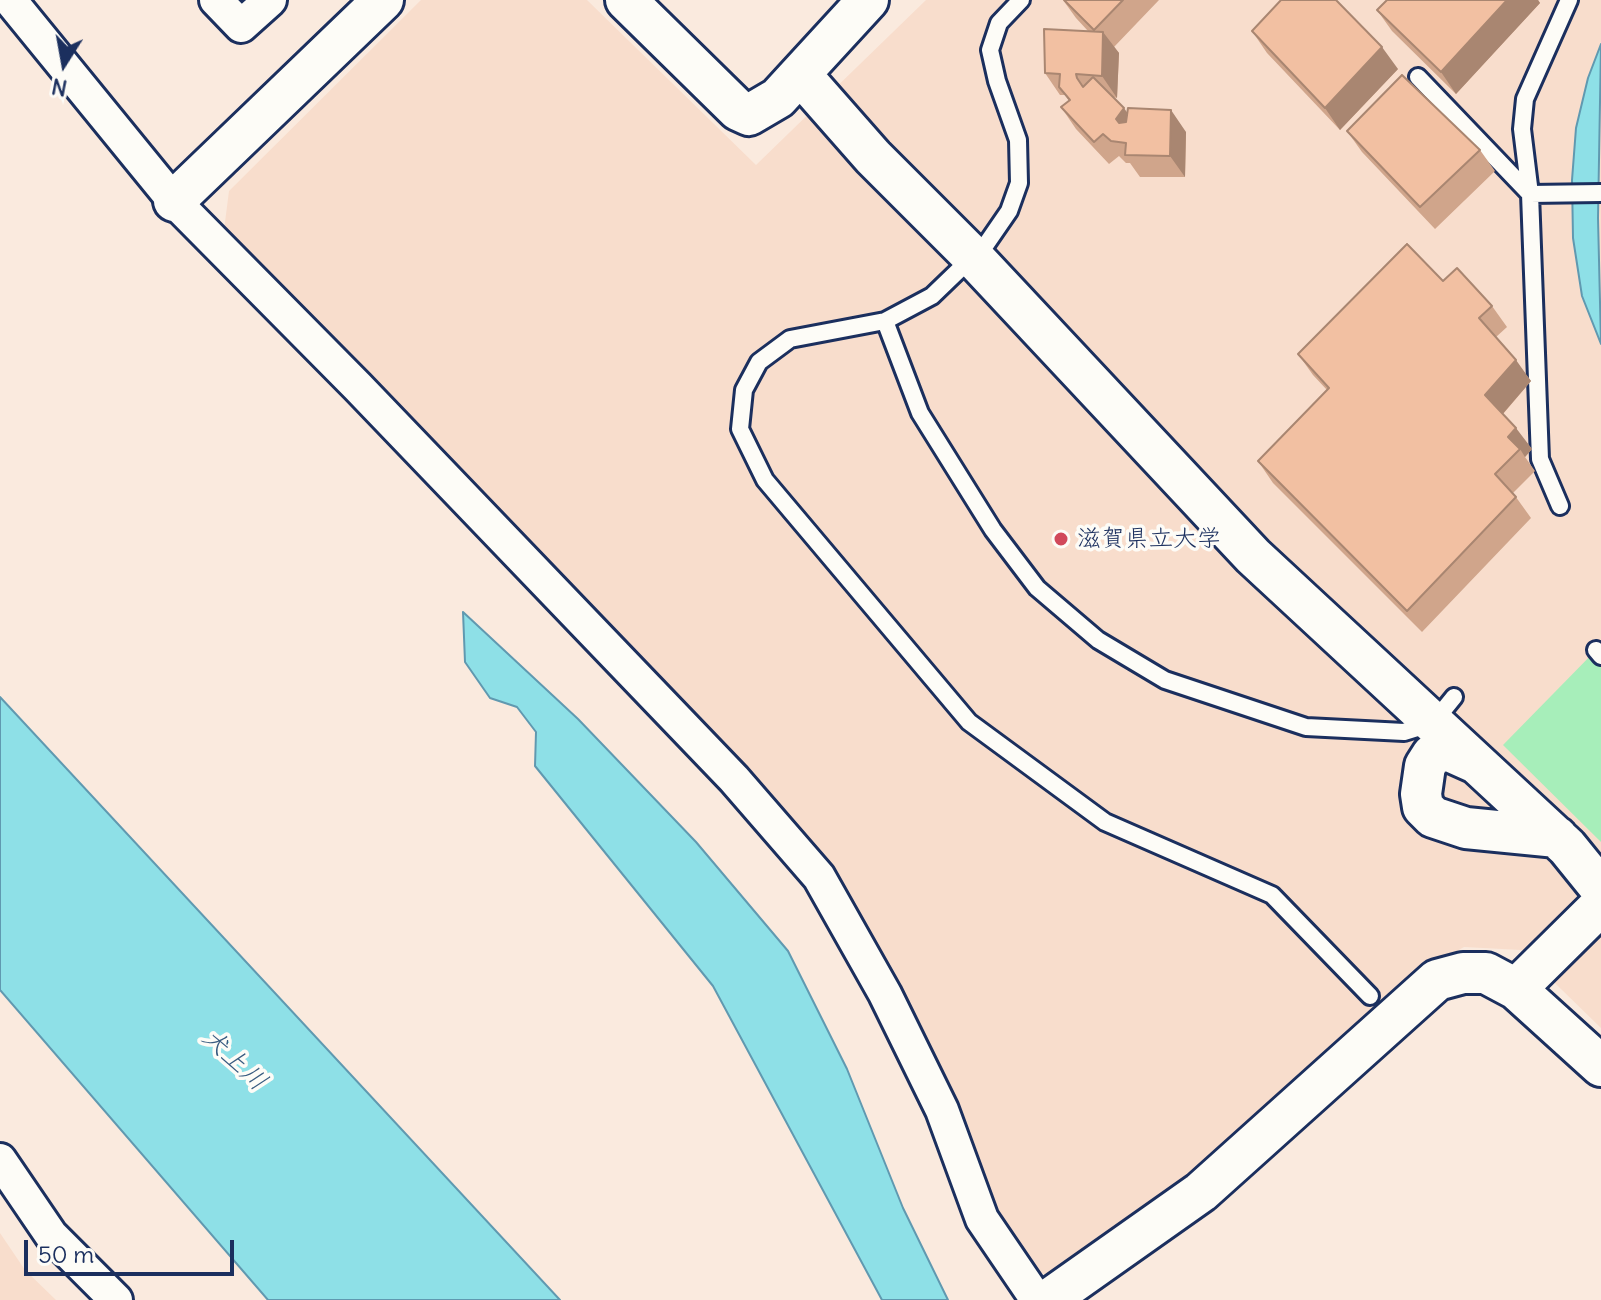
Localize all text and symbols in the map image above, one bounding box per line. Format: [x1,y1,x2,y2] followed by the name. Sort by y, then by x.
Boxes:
[24,24,104,104] north arrow
[49,72,70,103] text: N
[1077,525,1221,553] place label: 滋賀県立大学
[1052,530,1070,548] marker: 滋賀県立大学
[195,1022,273,1098] water label: 犬上川
[28,1224,238,1274] scale bar
[38,1239,94,1269] text: 50 m

